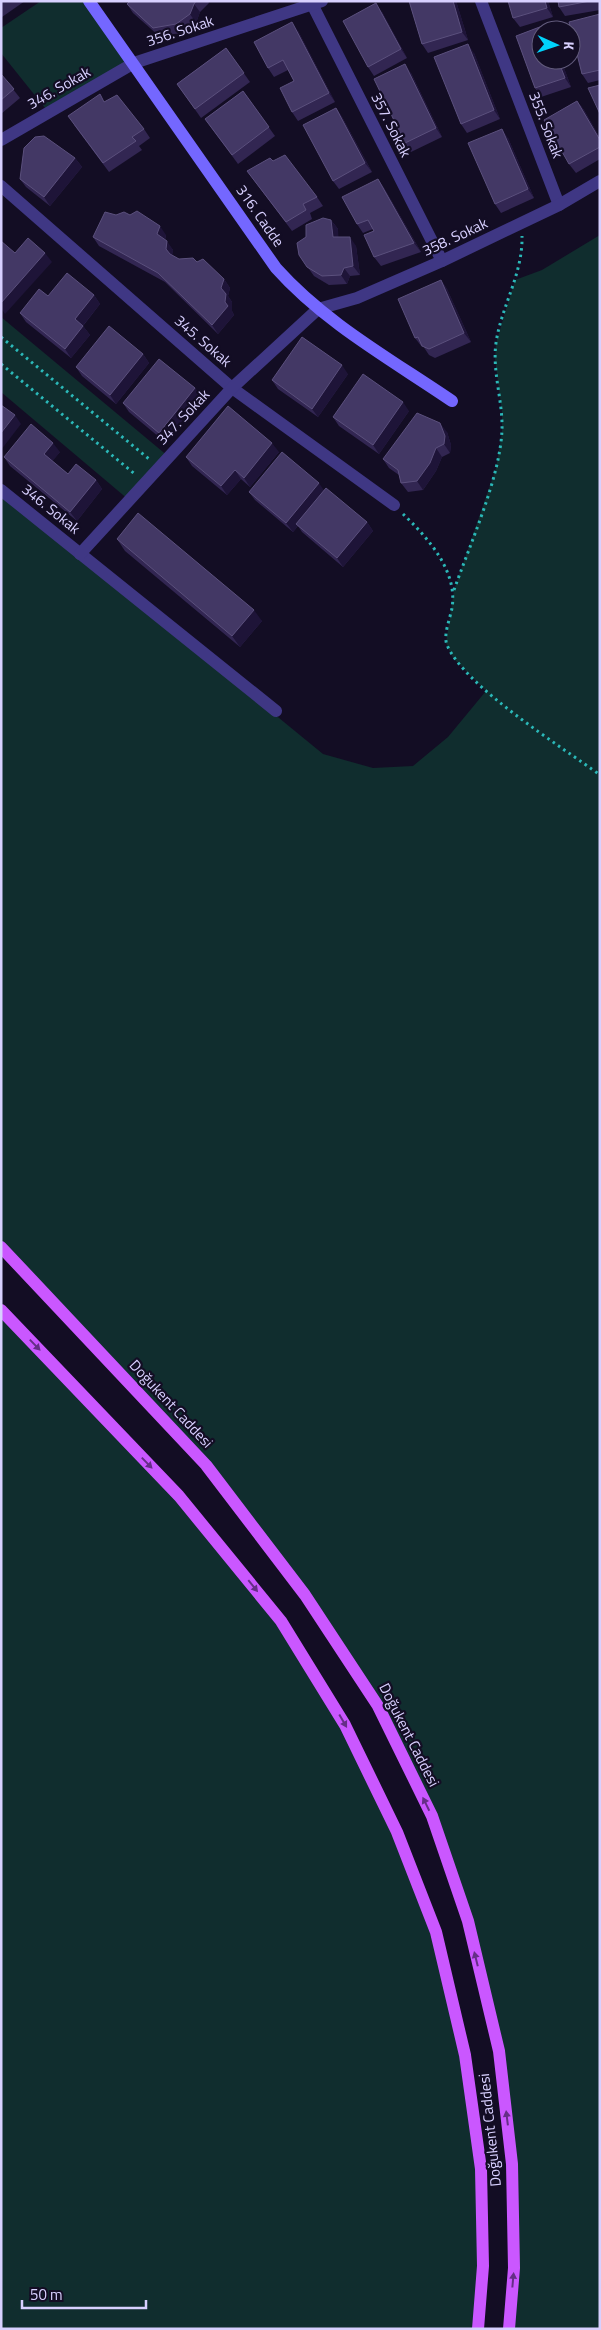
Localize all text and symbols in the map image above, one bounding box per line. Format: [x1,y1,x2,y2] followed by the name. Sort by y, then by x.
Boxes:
[143,9,217,52] street label: 356. Sokak
[531,20,581,70] north arrow
[559,41,580,51] text: K
[23,60,95,115] street label: 346. Sokak
[523,88,570,161] street label: 355. Sokak
[365,89,418,161] street label: 357. Sokak
[231,180,290,251] street label: 316. Cadde
[418,211,491,262] street label: 358. Sokak
[170,309,237,372] street label: 345. Sokak
[150,383,215,450] street label: 347. Sokak
[17,478,86,539] street label: 346. Sokak
[29,1339,41,1351] one-way arrow
[124,1354,219,1453] street label: Doğukent Caddesi
[141,1456,153,1468] one-way arrow
[247,1579,258,1592] one-way arrow
[373,1679,446,1791] street label: Doğukent Caddesi
[338,1715,347,1728] one-way arrow
[422,1797,430,1812] one-way arrow
[472,1951,480,1966] one-way arrow
[472,2072,507,2188] street label: Doğukent Caddesi
[503,2110,511,2126] one-way arrow
[510,2272,518,2288] one-way arrow
[22,2278,146,2310] scale bar
[30,2283,63,2306] text: 50 m

